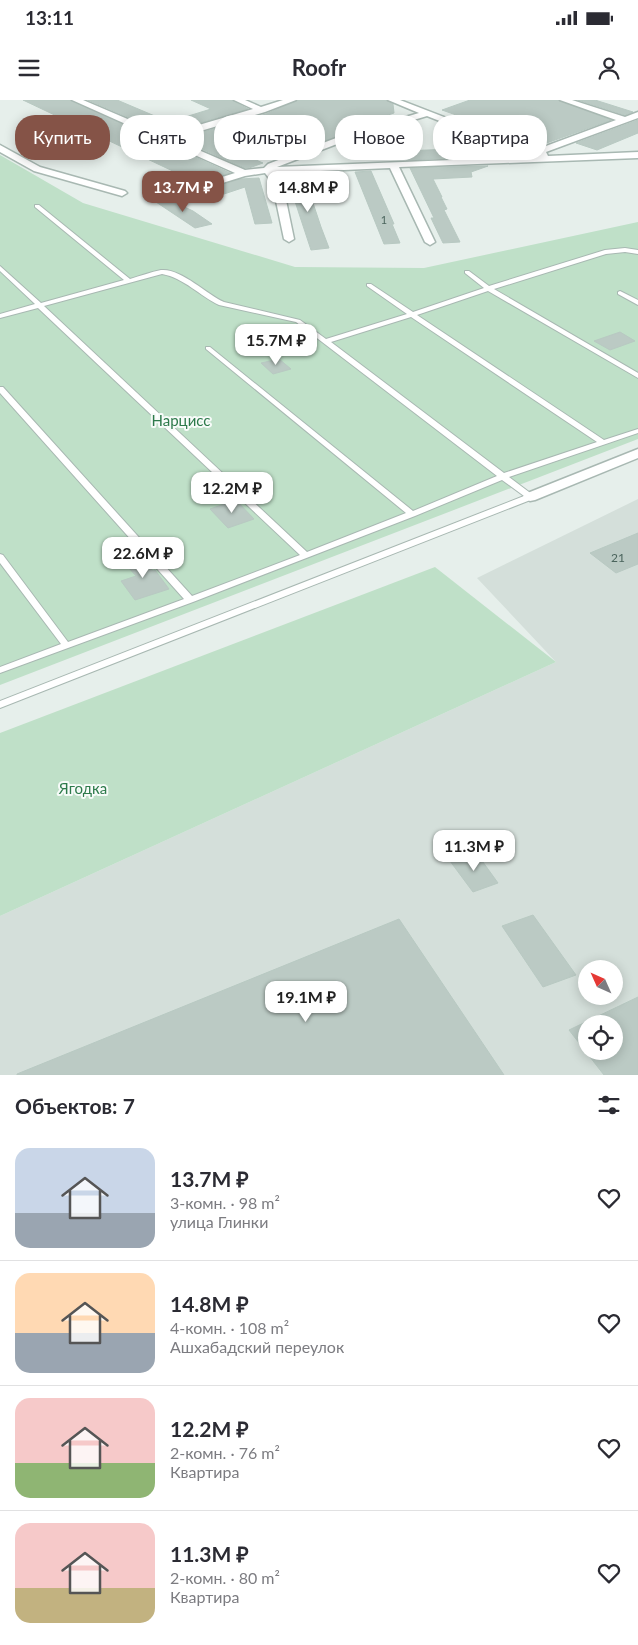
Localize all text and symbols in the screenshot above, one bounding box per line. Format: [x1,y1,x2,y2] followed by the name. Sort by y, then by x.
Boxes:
[25,6,74,29] text: 13:11
[15,54,43,82] icon: menu
[292,54,346,81] text: Roofr
[595,54,623,82] icon: person
[15,115,110,160] chip: Купить
[120,115,204,160] chip: Снять
[214,115,325,160] chip: Фильтры
[335,115,423,160] chip: Новое
[433,115,547,160] chip: Квартира
[137,170,229,213] pin: 13.7M ₽
[262,170,354,213] pin: 14.8M ₽
[153,177,213,196] text: 13.7M ₽
[278,177,338,196] text: 14.8M ₽
[381,213,387,226] house number: 1
[230,324,322,366] pin: 15.7M ₽
[246,330,306,349] text: 15.7M ₽
[152,411,210,429] park label: Нарцисс
[186,472,278,514] pin: 12.2M ₽
[202,478,262,497] text: 12.2M ₽
[97,536,189,579] pin: 22.6M ₽
[113,543,173,562] text: 22.6M ₽
[611,550,625,565] house number: 21
[58,779,107,797] park label: Ягодка
[428,830,520,872] pin: 11.3M ₽
[444,836,504,855] text: 11.3M ₽
[578,960,622,1005] north arrow
[578,960,623,1060] map controls
[260,980,352,1023] pin: 19.1M ₽
[276,987,336,1006] text: 19.1M ₽
[578,1015,623,1060] button: locate
[595,1091,623,1119] icon: filters
[15,1093,135,1118] text: Объектов: 7
[170,1166,249,1191] text: 13.7M ₽
[55,1168,115,1228] icon: home
[595,1184,623,1212] icon: heart
[170,1193,280,1212] text: 3-комн. · 98 m²
[170,1212,268,1231] text: улица Глинки
[170,1291,249,1316] text: 14.8M ₽
[55,1293,115,1353] icon: home
[595,1309,623,1337] icon: heart
[170,1318,289,1337] text: 4-комн. · 108 m²
[170,1337,344,1356] text: Ашхабадский переулок
[170,1416,249,1441] text: 12.2M ₽
[55,1418,115,1478] icon: home
[595,1434,623,1462] icon: heart
[170,1443,280,1462] text: 2-комн. · 76 m²
[170,1462,239,1481] text: Квартира
[170,1541,249,1566] text: 11.3M ₽
[55,1543,115,1603] icon: home
[595,1559,623,1587] icon: heart
[170,1568,280,1587] text: 2-комн. · 80 m²
[170,1587,239,1606] text: Квартира

